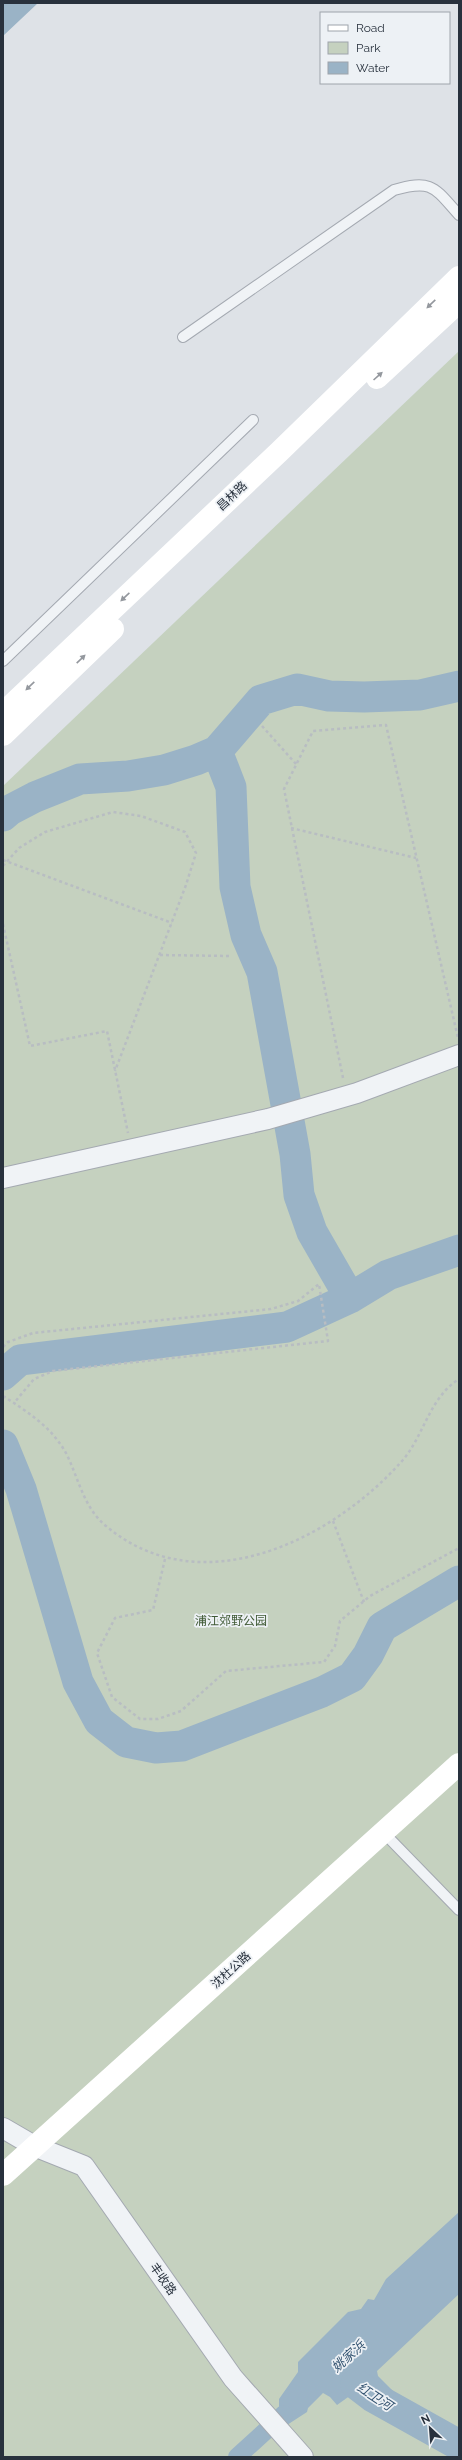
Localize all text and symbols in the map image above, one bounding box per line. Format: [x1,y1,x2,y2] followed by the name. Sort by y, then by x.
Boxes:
[320,12,450,84] legend
[356,21,385,35] text: Road
[356,41,381,55] text: Park
[356,61,390,75] text: Water
[426,299,436,309] one-way arrow
[373,372,383,381] one-way arrow
[214,479,250,513] street label: 昌林路
[120,592,129,601] one-way arrow
[76,654,86,664] one-way arrow
[25,682,35,691] one-way arrow
[195,1614,267,1628] park label: 浦江郊野公园
[208,1949,254,1991] street label: 沈杜公路
[147,2260,179,2298] street label: 丰收路
[329,2337,369,2375] water label: 姚家浜
[354,2380,398,2415] water label: 红卫河
[410,2408,450,2448] north arrow
[419,2412,432,2427] text: N

